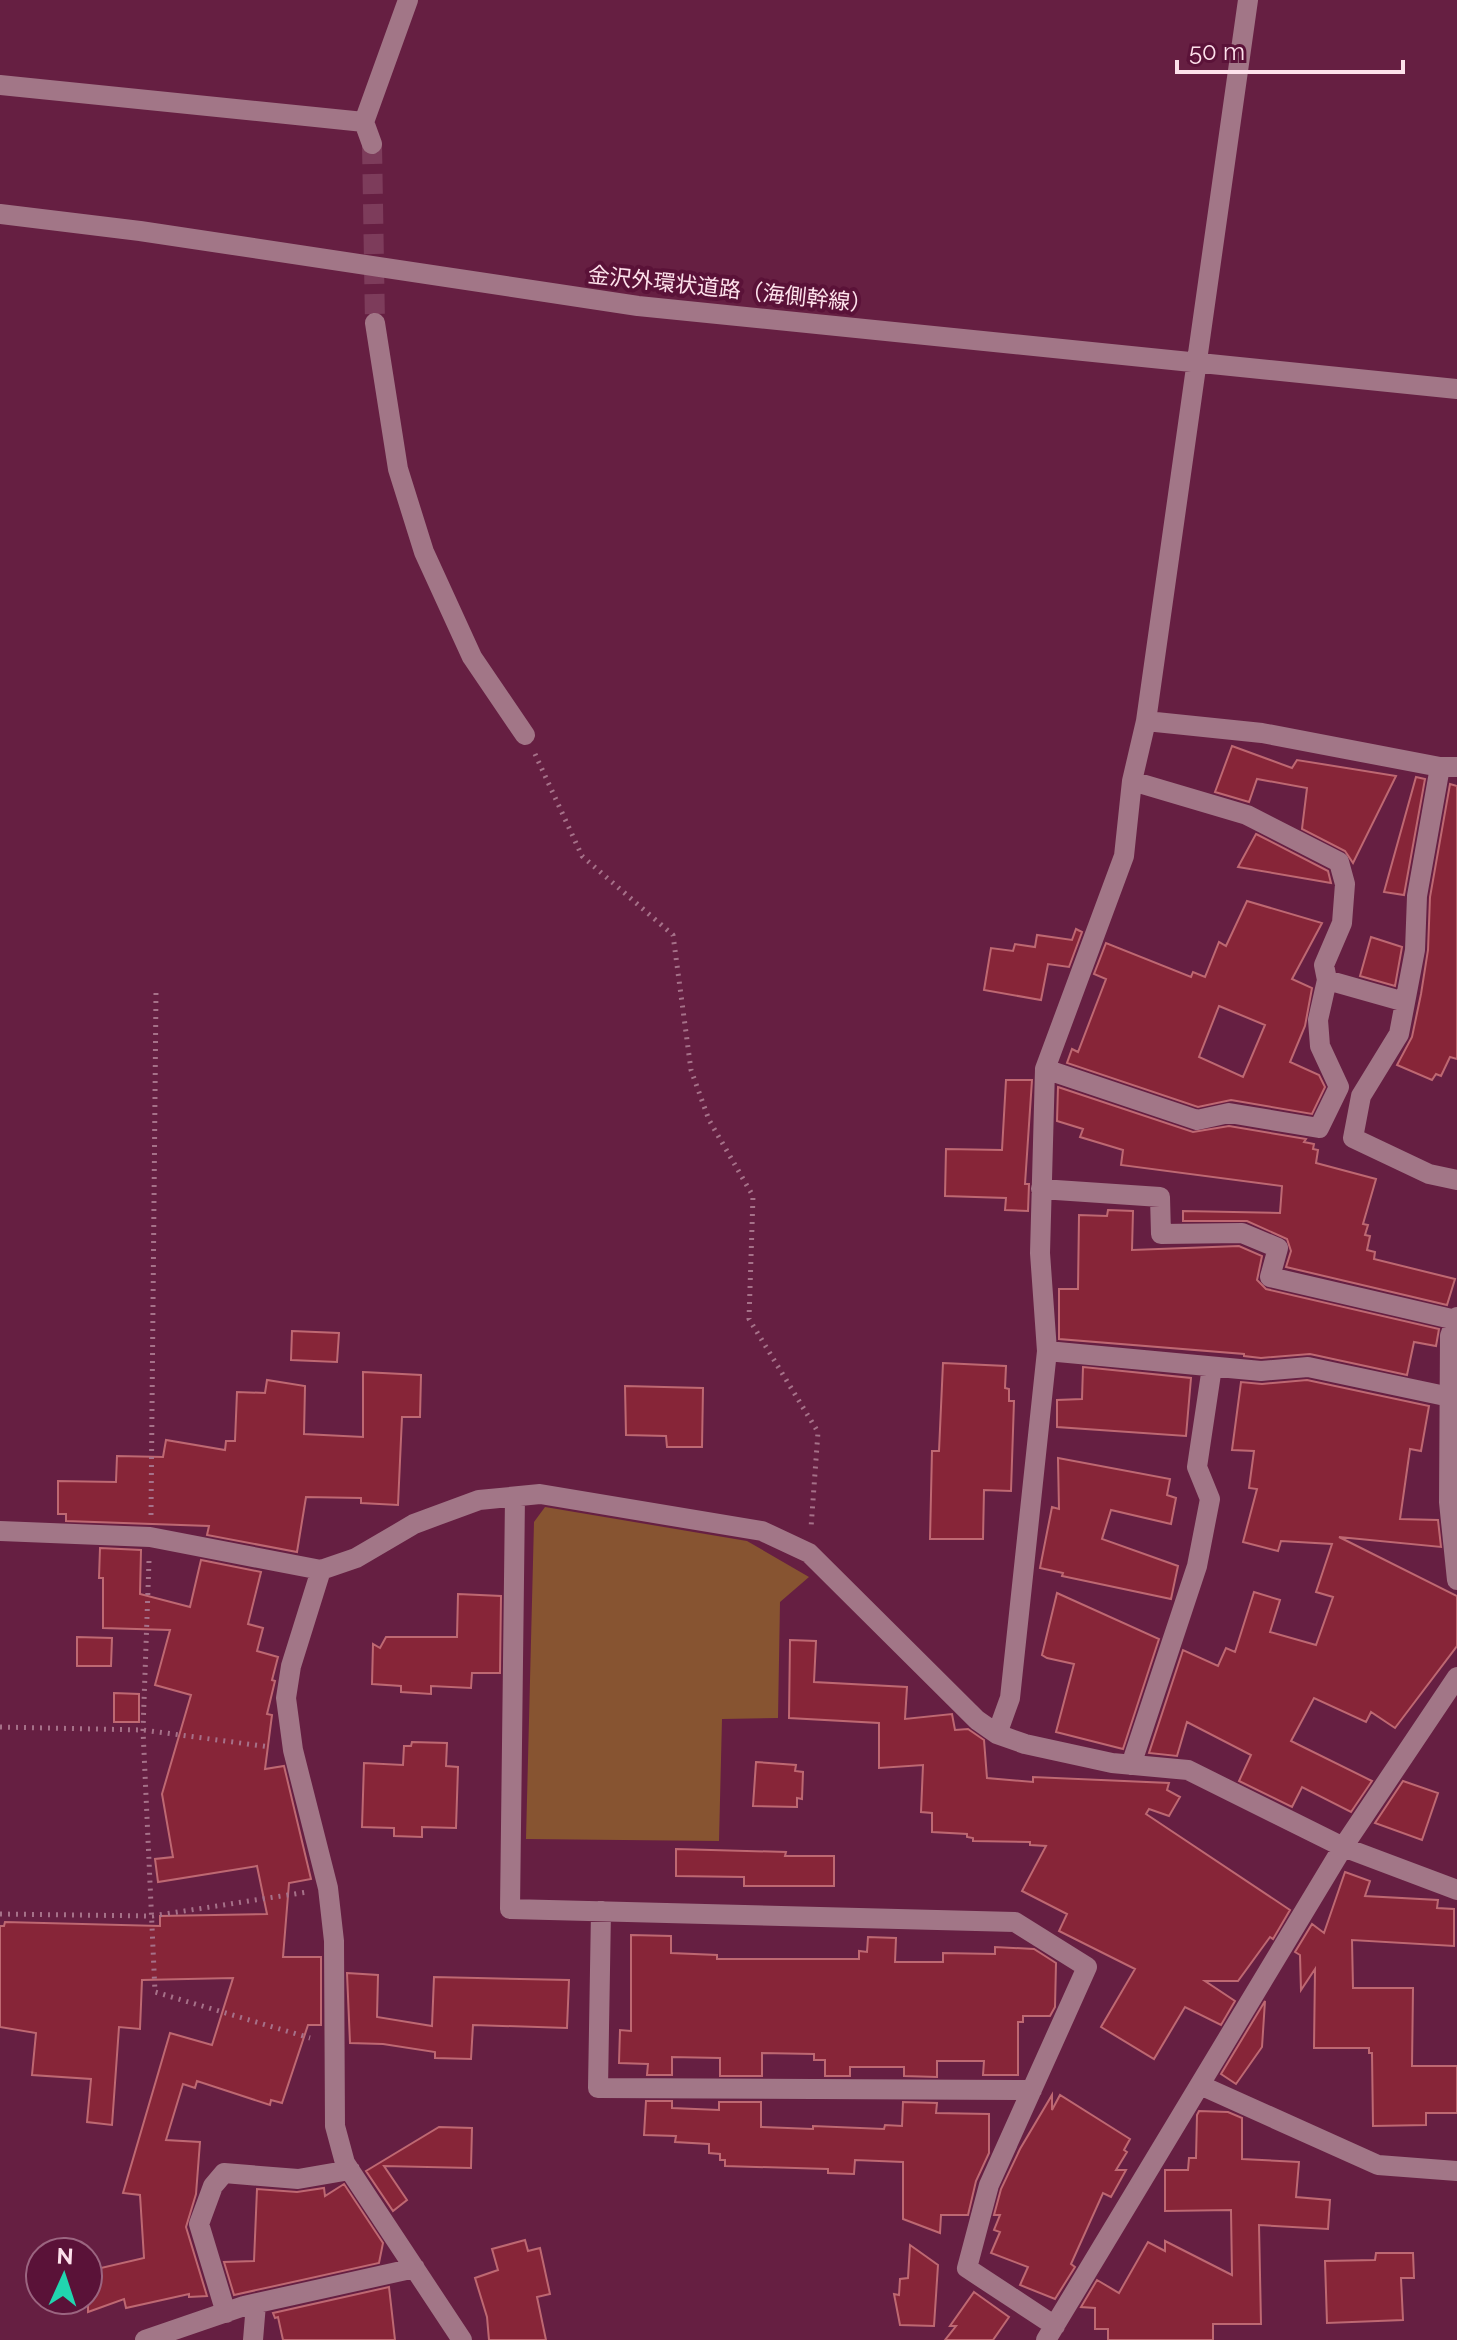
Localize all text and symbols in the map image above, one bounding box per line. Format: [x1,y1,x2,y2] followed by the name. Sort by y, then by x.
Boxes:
[1177,24,1403,74] scale bar
[1189,37,1245,66] text: 50 m
[586,261,874,317] street label: 金沢外環状道路（海側幹線）
[24,2236,104,2316] north arrow
[56,2243,74,2269] text: N

